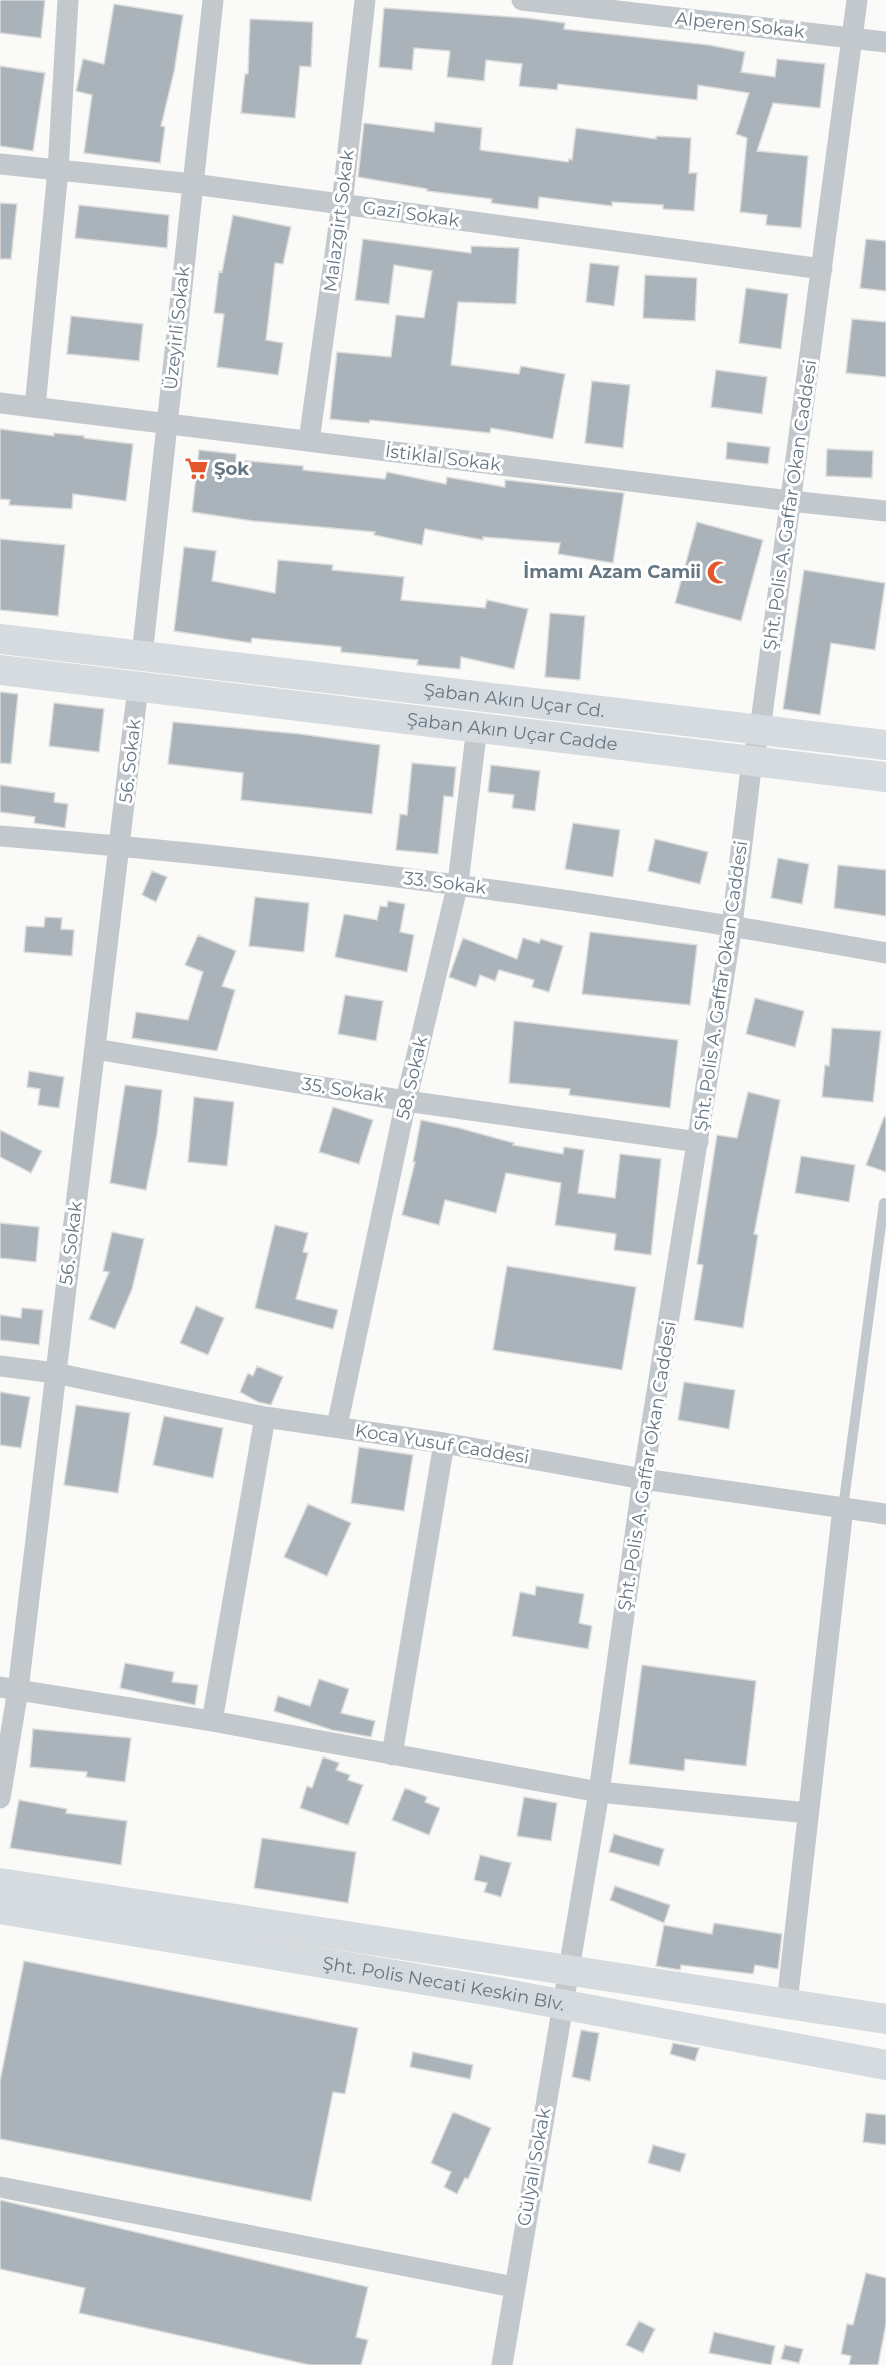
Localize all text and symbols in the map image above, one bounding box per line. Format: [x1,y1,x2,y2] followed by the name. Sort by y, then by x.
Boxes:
[674,7,806,43] street label: Alperen Sokak
[319,148,359,293] street label: Malazgirt Sokak
[361,196,461,232] street label: Gazi Sokak
[160,265,194,391] street label: Üzeyirli Sokak
[759,358,821,652] street label: Şht. Polis A. Gaffar Okan Caddesi
[384,440,502,476] street label: İstiklal Sokak
[183,456,209,482] supermarket icon: Şok
[214,458,249,480] place label: Şok
[706,559,732,585] mosque icon: İmamı Azam Camii
[523,561,701,583] place label: İmamı Azam Camii
[423,679,606,722] street label: Şaban Akın Uçar Cd.
[406,708,619,756] street label: Şaban Akın Uçar Cadde
[115,718,145,804] street label: 56. Sokak
[690,839,752,1133] street label: Şht. Polis A. Gaffar Okan Caddesi
[402,867,488,899] street label: 33. Sokak
[392,1034,432,1122] street label: 58. Sokak
[300,1073,386,1107] street label: 35. Sokak
[55,1200,87,1286] street label: 56. Sokak
[613,1320,681,1612] street label: Şht. Polis A. Gaffar Okan Caddesi
[353,1419,531,1469] street label: Koca Yusuf Caddesi
[321,1952,567,2016] street label: Şht. Polis Necati Keskin Blv.
[513,2106,555,2228] street label: Gülyalı Sokak

